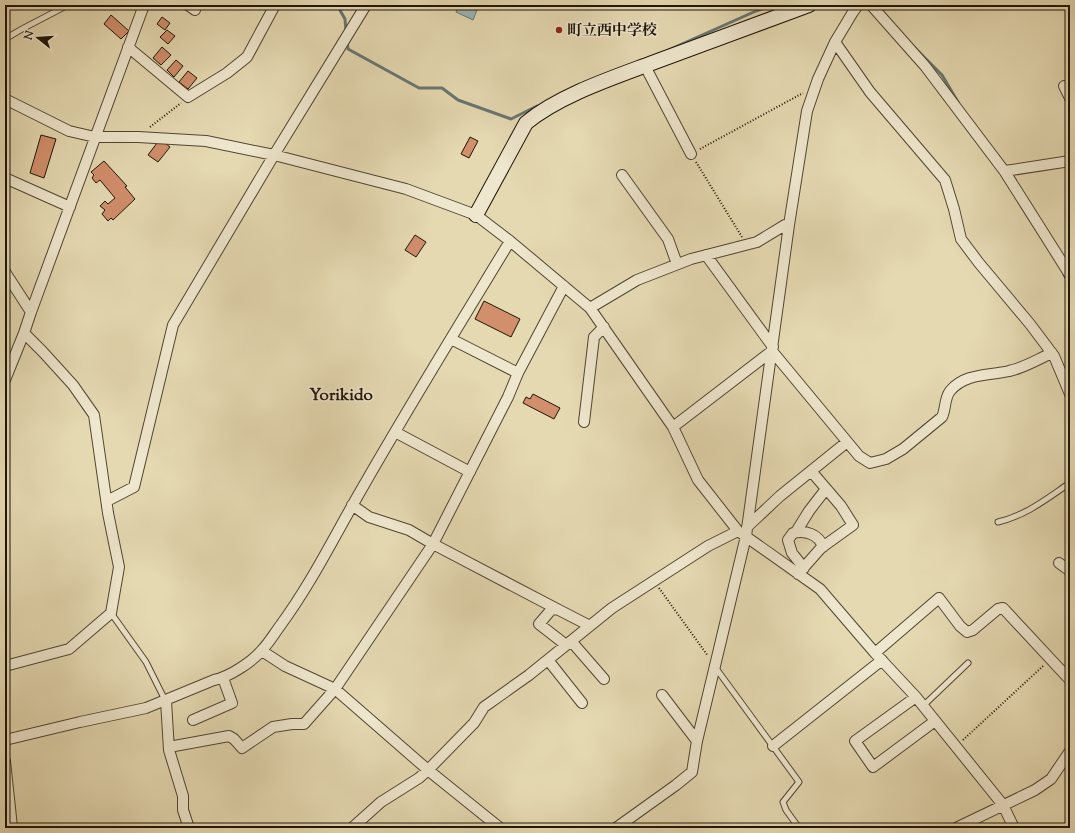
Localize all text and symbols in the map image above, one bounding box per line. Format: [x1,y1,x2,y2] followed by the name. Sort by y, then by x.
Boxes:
[18,18,58,58] north arrow
[567,21,657,42] place label: 町立西中学校
[554,25,564,35] marker: 町立西中学校
[20,29,38,43] text: N
[309,384,373,408] district label: Yorikido

